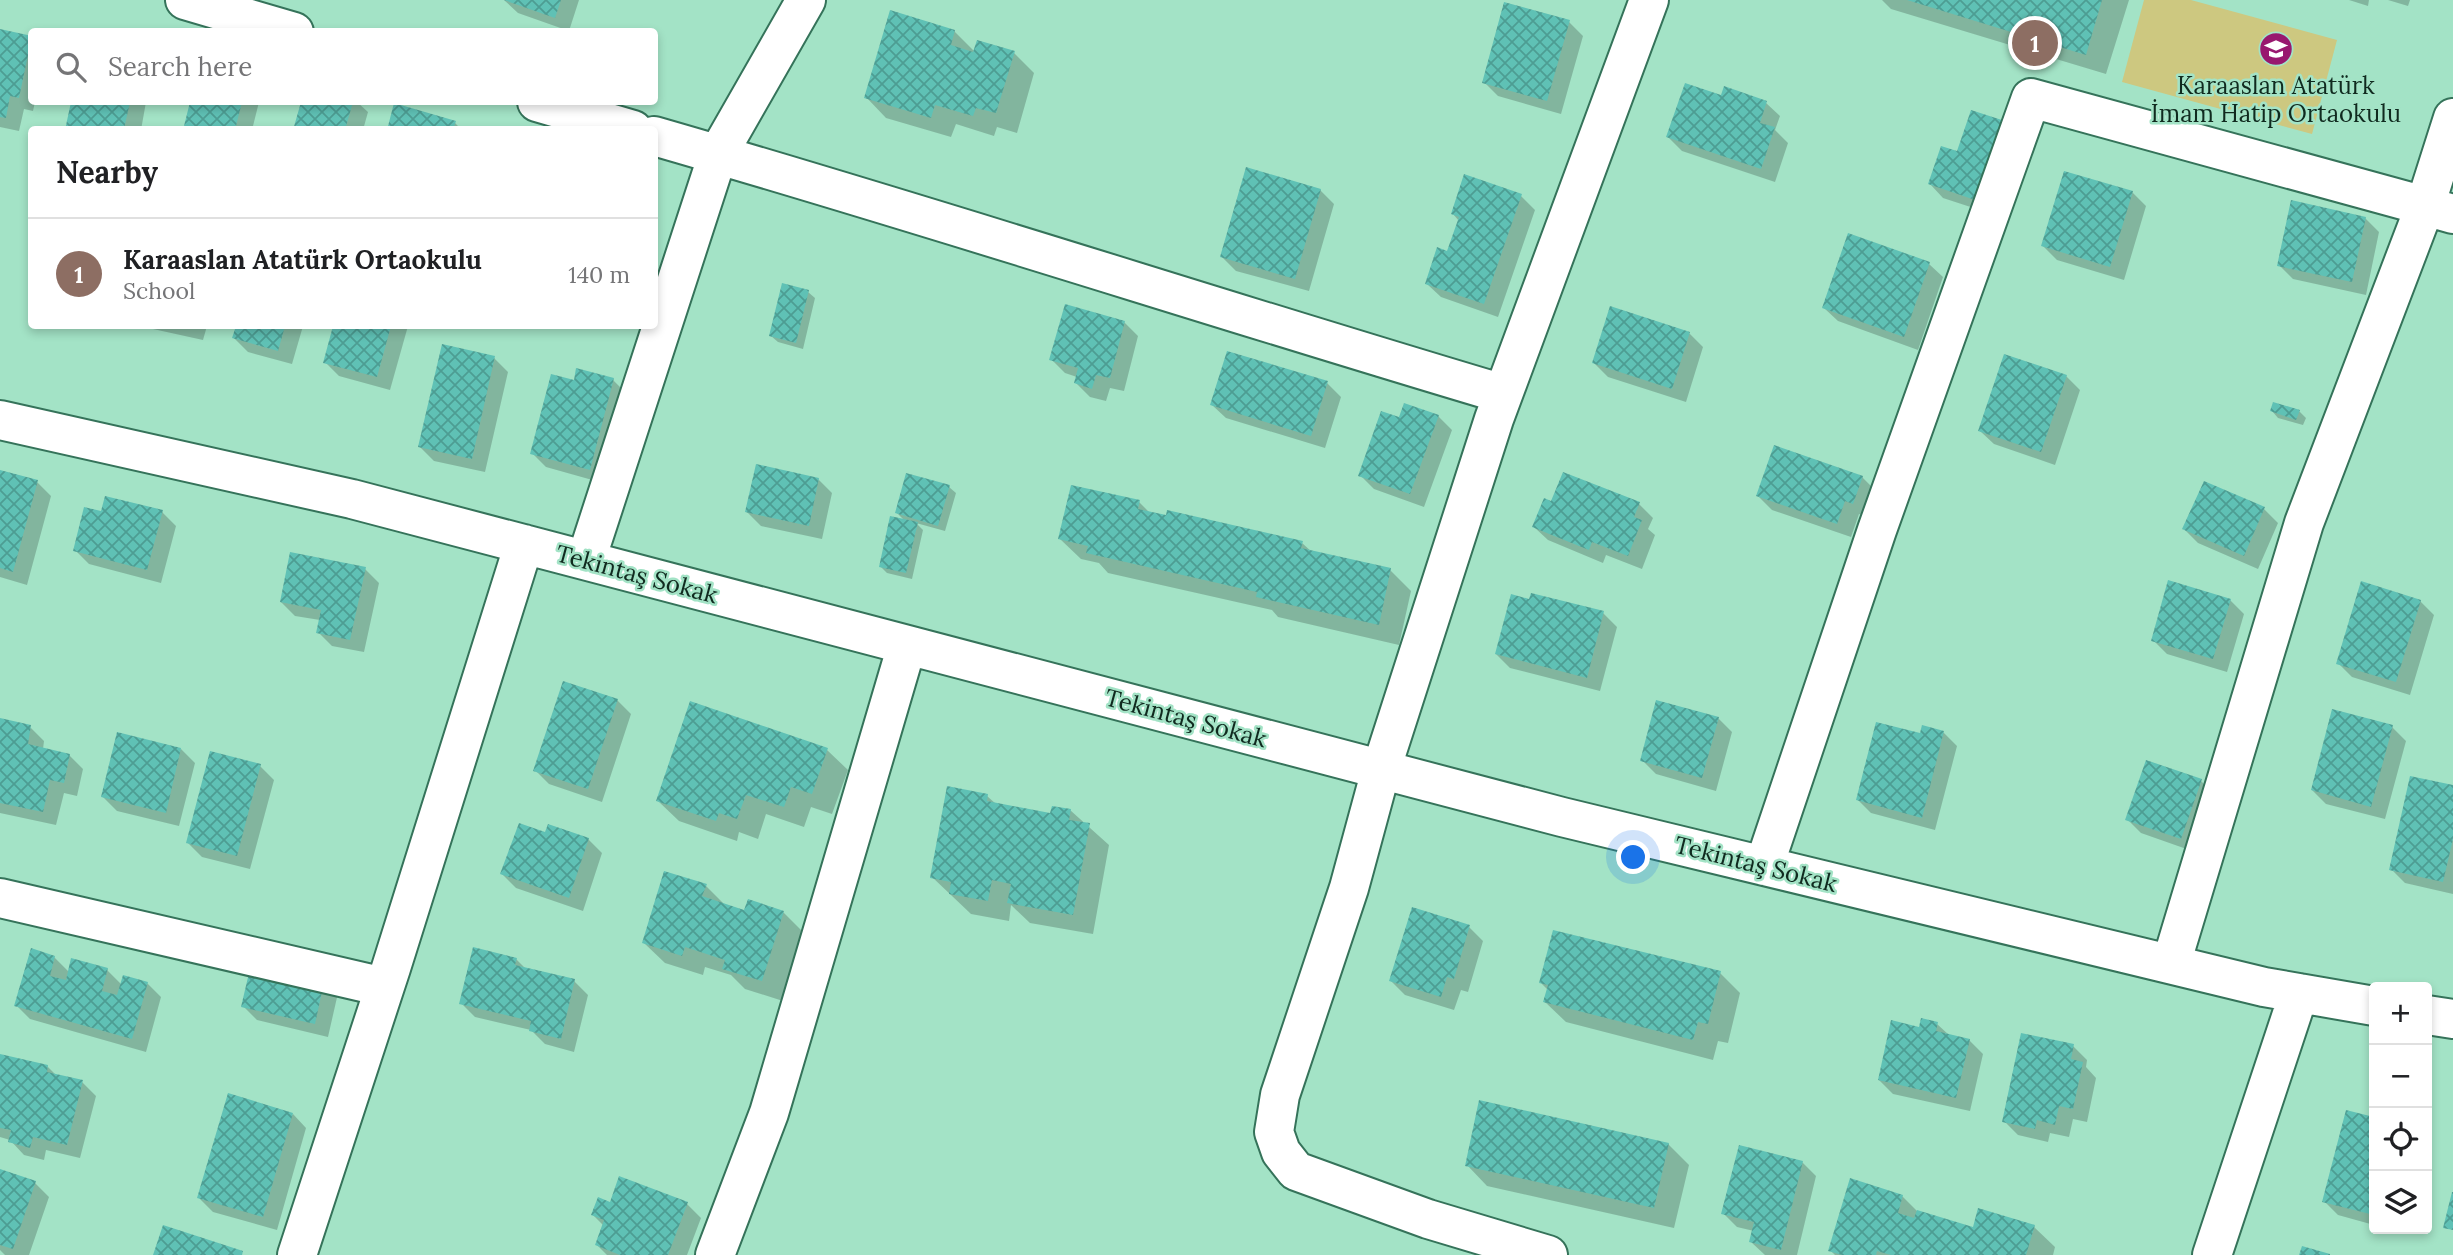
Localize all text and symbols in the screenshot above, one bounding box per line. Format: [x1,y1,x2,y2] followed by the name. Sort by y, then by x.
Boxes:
[2012,17,2058,69] pin: 1
[28,28,658,105] search box
[2257,30,2295,68] school or university icon: Karaaslan Atatürk İmam Hatip Ortaokulu
[52,48,90,86] icon: search
[108,50,252,83] text: Search here
[2151,70,2401,129] place label: Karaaslan Atatürk İmam Hatip Ortaokulu
[56,153,158,191] text: Nearby
[123,243,482,276] text: Karaaslan Atatürk Ortaokulu
[74,260,84,289] text: 1
[568,260,630,289] text: 140 m
[123,276,195,305] text: School
[553,538,721,610] street label: Tekintaş Sokak
[1102,682,1270,754] street label: Tekintaş Sokak
[1672,829,1840,899] street label: Tekintaş Sokak
[1616,840,1650,874] your location
[2369,982,2432,1234] map controls
[2369,982,2432,1045] button: +
[2369,1045,2432,1108] button: −
[2369,1108,2432,1171] button: locate
[2369,1171,2432,1234] button: layers

